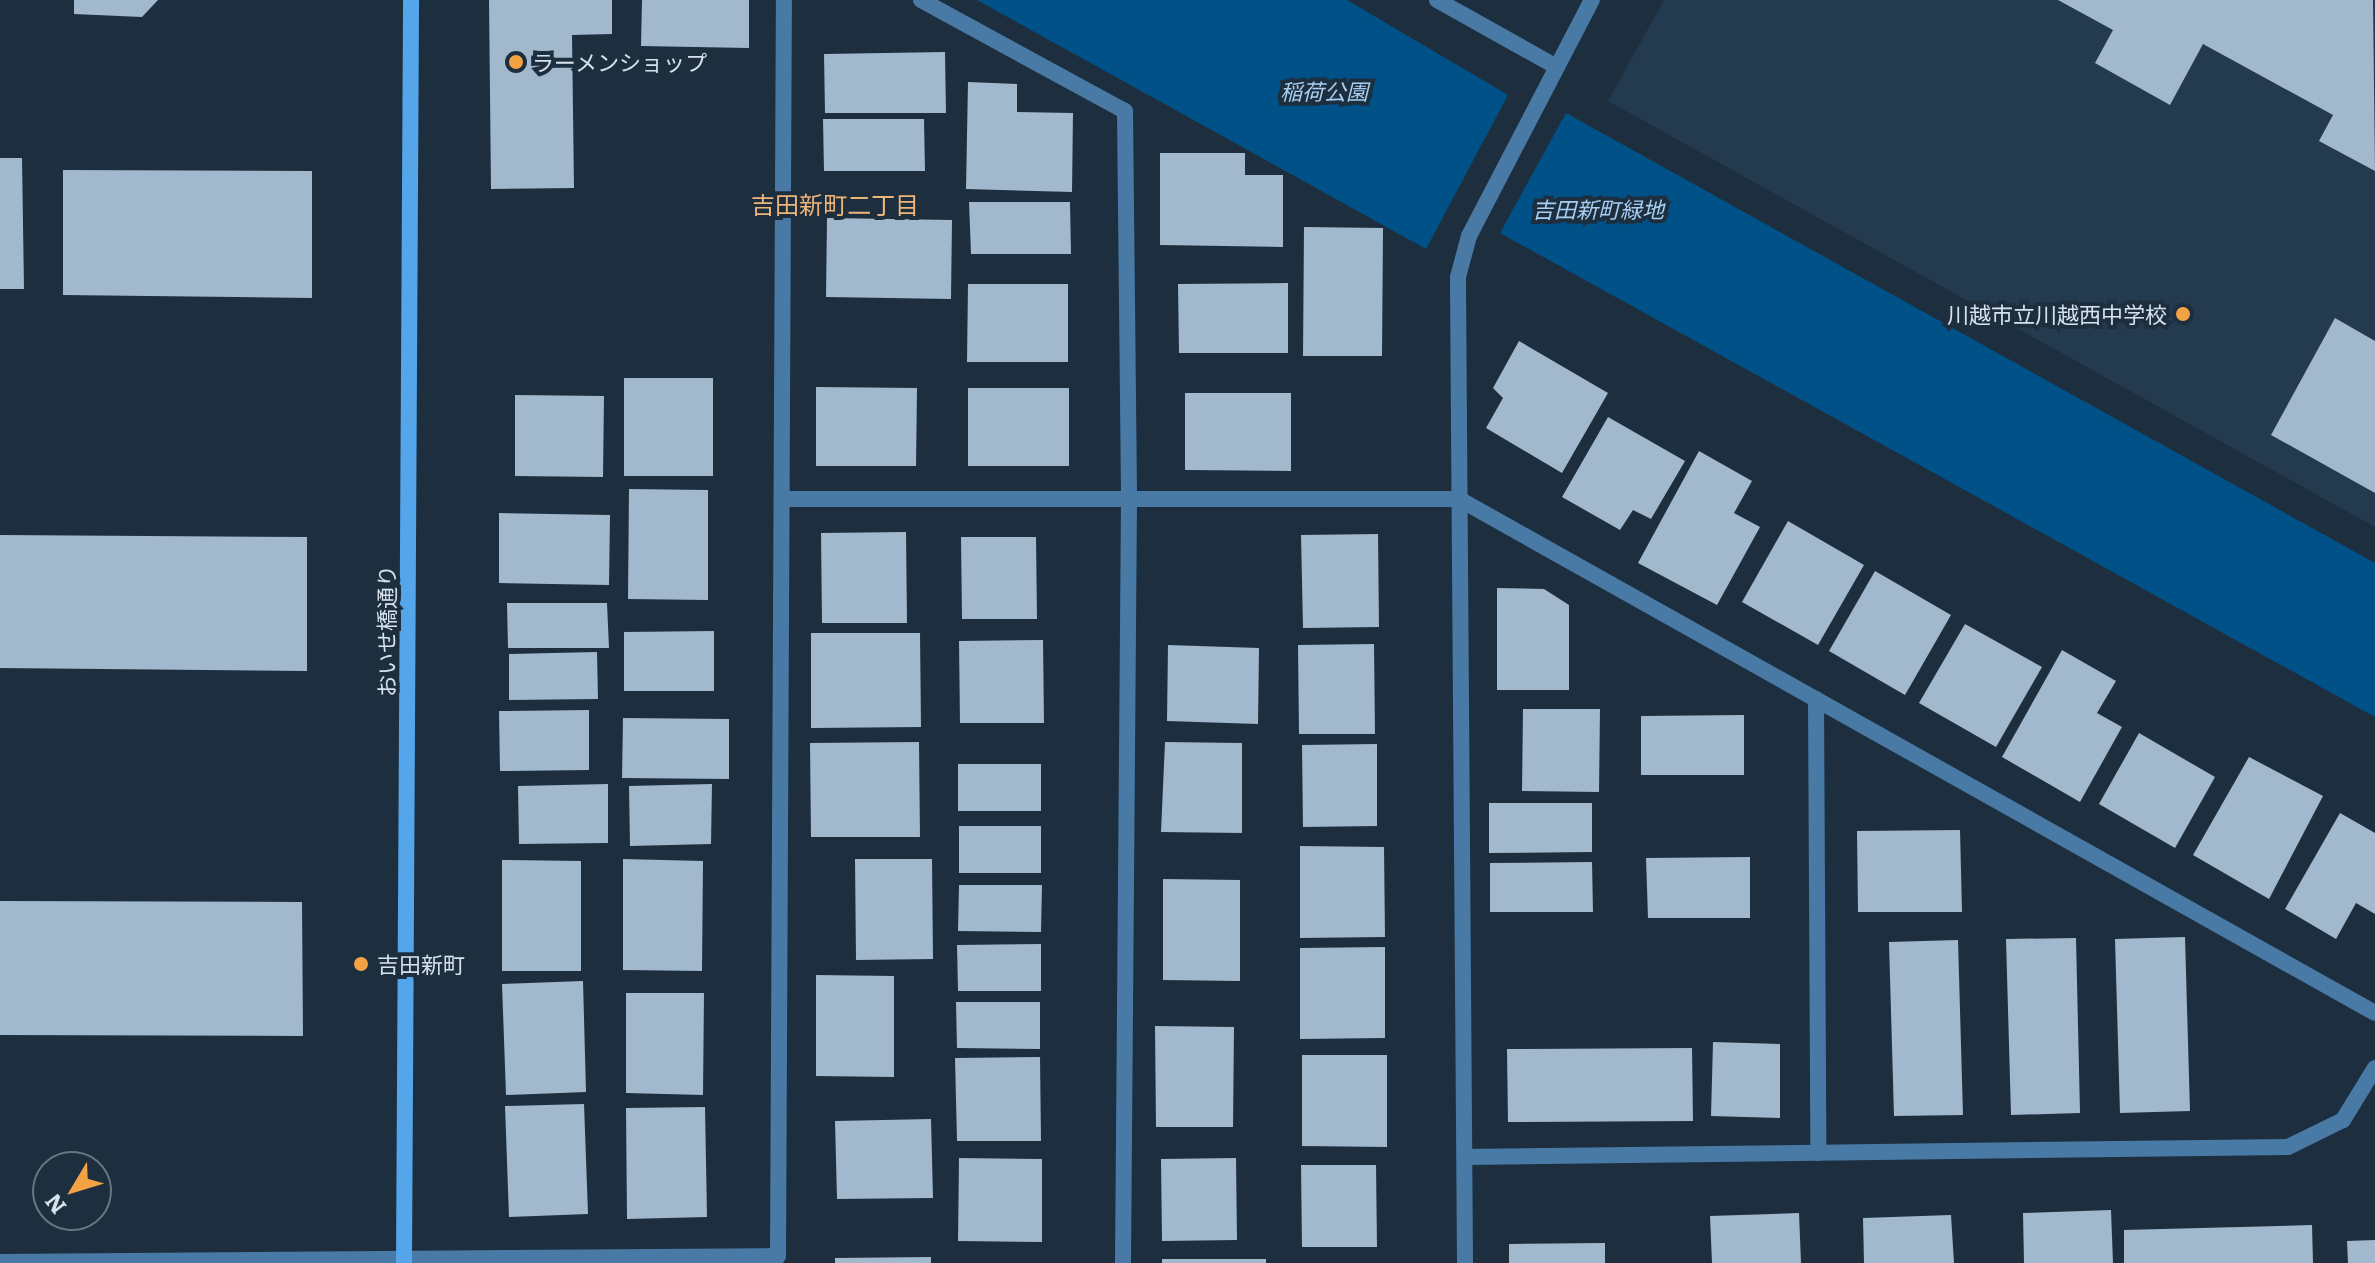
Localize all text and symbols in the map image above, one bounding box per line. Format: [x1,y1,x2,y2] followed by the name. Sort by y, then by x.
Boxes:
[532,49,708,75] place label: ラーメンショップ
[507,53,525,71] marker: ラーメンショップ
[1280,78,1368,104] park label: 稲荷公園
[751,190,919,218] district label: 吉田新町二丁目
[1532,196,1664,222] park label: 吉田新町緑地
[1947,301,2167,327] place label: 川越市立川越西中学校
[2174,305,2192,323] marker: 川越市立川越西中学校
[373,565,399,697] street label: おいせ橋通り
[377,951,465,977] place label: 吉田新町
[352,955,370,973] marker: 吉田新町
[32,1151,112,1231] north arrow
[36,1187,73,1222] text: N

